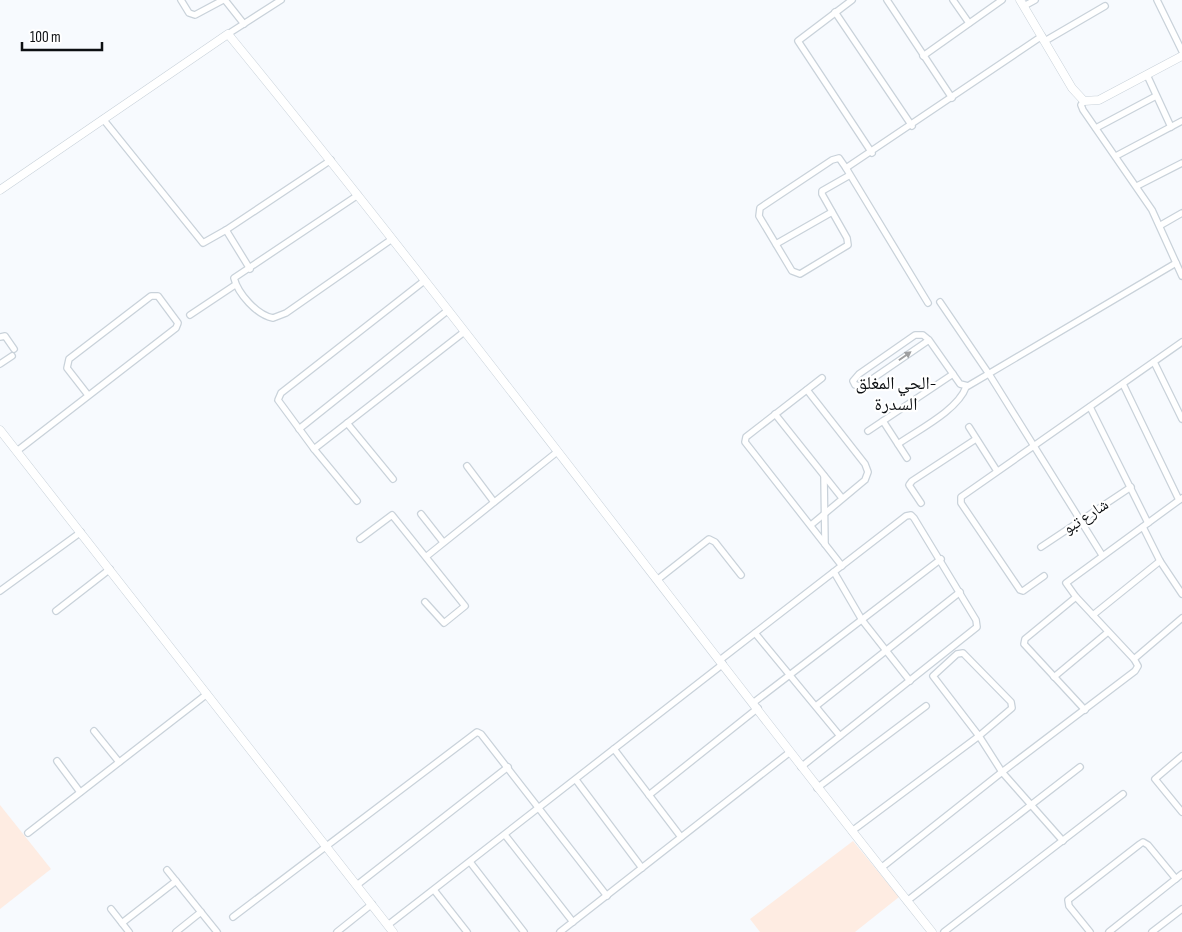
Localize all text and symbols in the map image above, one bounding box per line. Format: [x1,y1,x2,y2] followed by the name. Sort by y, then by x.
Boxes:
[22,20,102,52] scale bar
[30,28,61,47] text: 100 m
[898,351,912,361] one-way arrow
[856,373,936,415] district label: الحي المغلق- السدرة
[1060,495,1112,539] street label: شارع تبو

